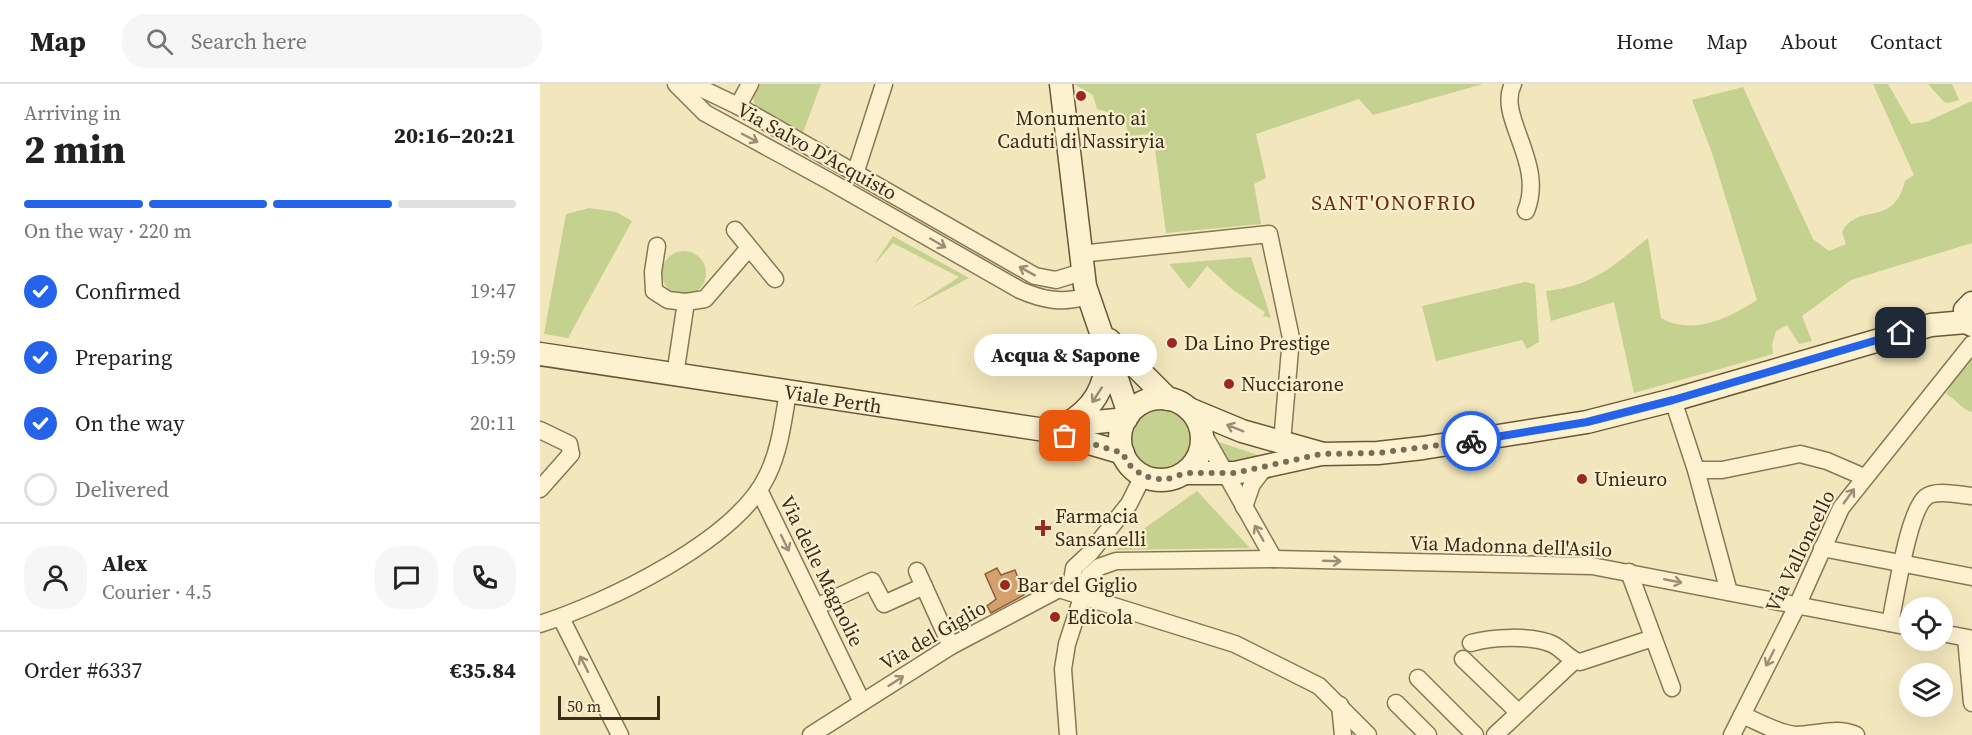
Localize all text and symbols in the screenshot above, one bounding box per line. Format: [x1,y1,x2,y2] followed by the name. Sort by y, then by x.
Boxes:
[122,14,542,68] search box
[30,22,86,60] text: Map
[143,25,176,58] icon: search
[191,26,307,56] text: Search here
[1616,27,1674,56] text: Home
[1707,27,1748,56] text: Map
[1781,27,1837,56] text: About
[1870,27,1942,56] text: Contact
[1074,89,1088,103] marker: Monumento ai Caduti di Nassiryia
[732,95,902,207] street label: Via Salvo D'Acquisto
[24,99,121,127] text: Arriving in
[997,104,1166,155] place label: Monumento ai Caduti di Nassiryia
[394,120,516,150] text: 20:16–20:21
[24,123,126,176] text: 2 min
[740,133,758,144] one-way arrow
[1311,188,1477,217] district label: SANT'ONOFRIO
[24,217,191,245] text: On the way · 220 m
[929,237,946,249] one-way arrow
[1019,265,1036,277] one-way arrow
[24,275,57,308] icon: check
[75,276,180,306] text: Confirmed
[470,277,516,305] text: 19:47
[1875,307,1926,358] pin
[1884,316,1917,349] icon: home
[1184,329,1330,357] place label: Da Lino Prestige
[974,334,1156,376] callout: Acqua & Sapone
[1165,336,1179,350] marker: Da Lino Prestige
[24,341,57,374] icon: check
[991,341,1140,369] text: Acqua & Sapone
[75,342,172,372] text: Preparing
[470,343,516,371] text: 19:59
[1241,370,1344,398] place label: Nucciarone
[782,377,884,421] street label: Viale Perth
[1222,377,1236,391] marker: Nucciarone
[1090,387,1103,404] one-way arrow
[24,407,57,440] icon: check
[75,408,184,438] text: On the way
[470,409,516,437] text: 20:11
[1039,410,1090,461] pin
[1441,411,1501,471] courier
[1048,419,1081,452] icon: bag
[1226,422,1245,433] one-way arrow
[1455,425,1488,458] icon: bike
[1594,465,1667,493] place label: Unieuro
[1575,472,1589,486] marker: Unieuro
[75,474,169,504] text: Delivered
[1758,485,1842,617] street label: Via Valloncello
[1843,489,1855,505] one-way arrow
[773,491,871,651] street label: Via delle Magnolie
[1055,502,1146,553] place label: Farmacia Sansanelli
[1036,521,1050,535] marker: Farmacia Sansanelli
[1253,525,1265,542] one-way arrow
[1409,528,1613,564] street label: Via Madonna dell'Asilo
[779,533,791,551] one-way arrow
[24,546,87,609] button: person
[375,546,438,609] button: chat
[453,546,516,609] button: phone
[102,548,147,578] text: Alex
[1322,556,1342,567] one-way arrow
[1017,571,1137,599] place label: Bar del Giglio
[1663,575,1682,587] one-way arrow
[102,578,211,606] text: Courier · 4.5
[998,578,1012,592] marker: Bar del Giglio
[875,593,991,677] street label: Via del Giglio
[1899,597,1953,717] map controls
[1899,597,1953,651] button: locate
[1067,603,1134,631] place label: Edicola
[1048,610,1062,624] marker: Edicola
[1764,649,1776,666] one-way arrow
[24,655,142,685] text: Order #6337
[450,655,516,685] text: €35.84
[578,655,590,673] one-way arrow
[1899,663,1953,717] button: layers
[887,674,904,686] one-way arrow
[558,693,660,720] scale bar
[567,695,601,717] text: 50 m

